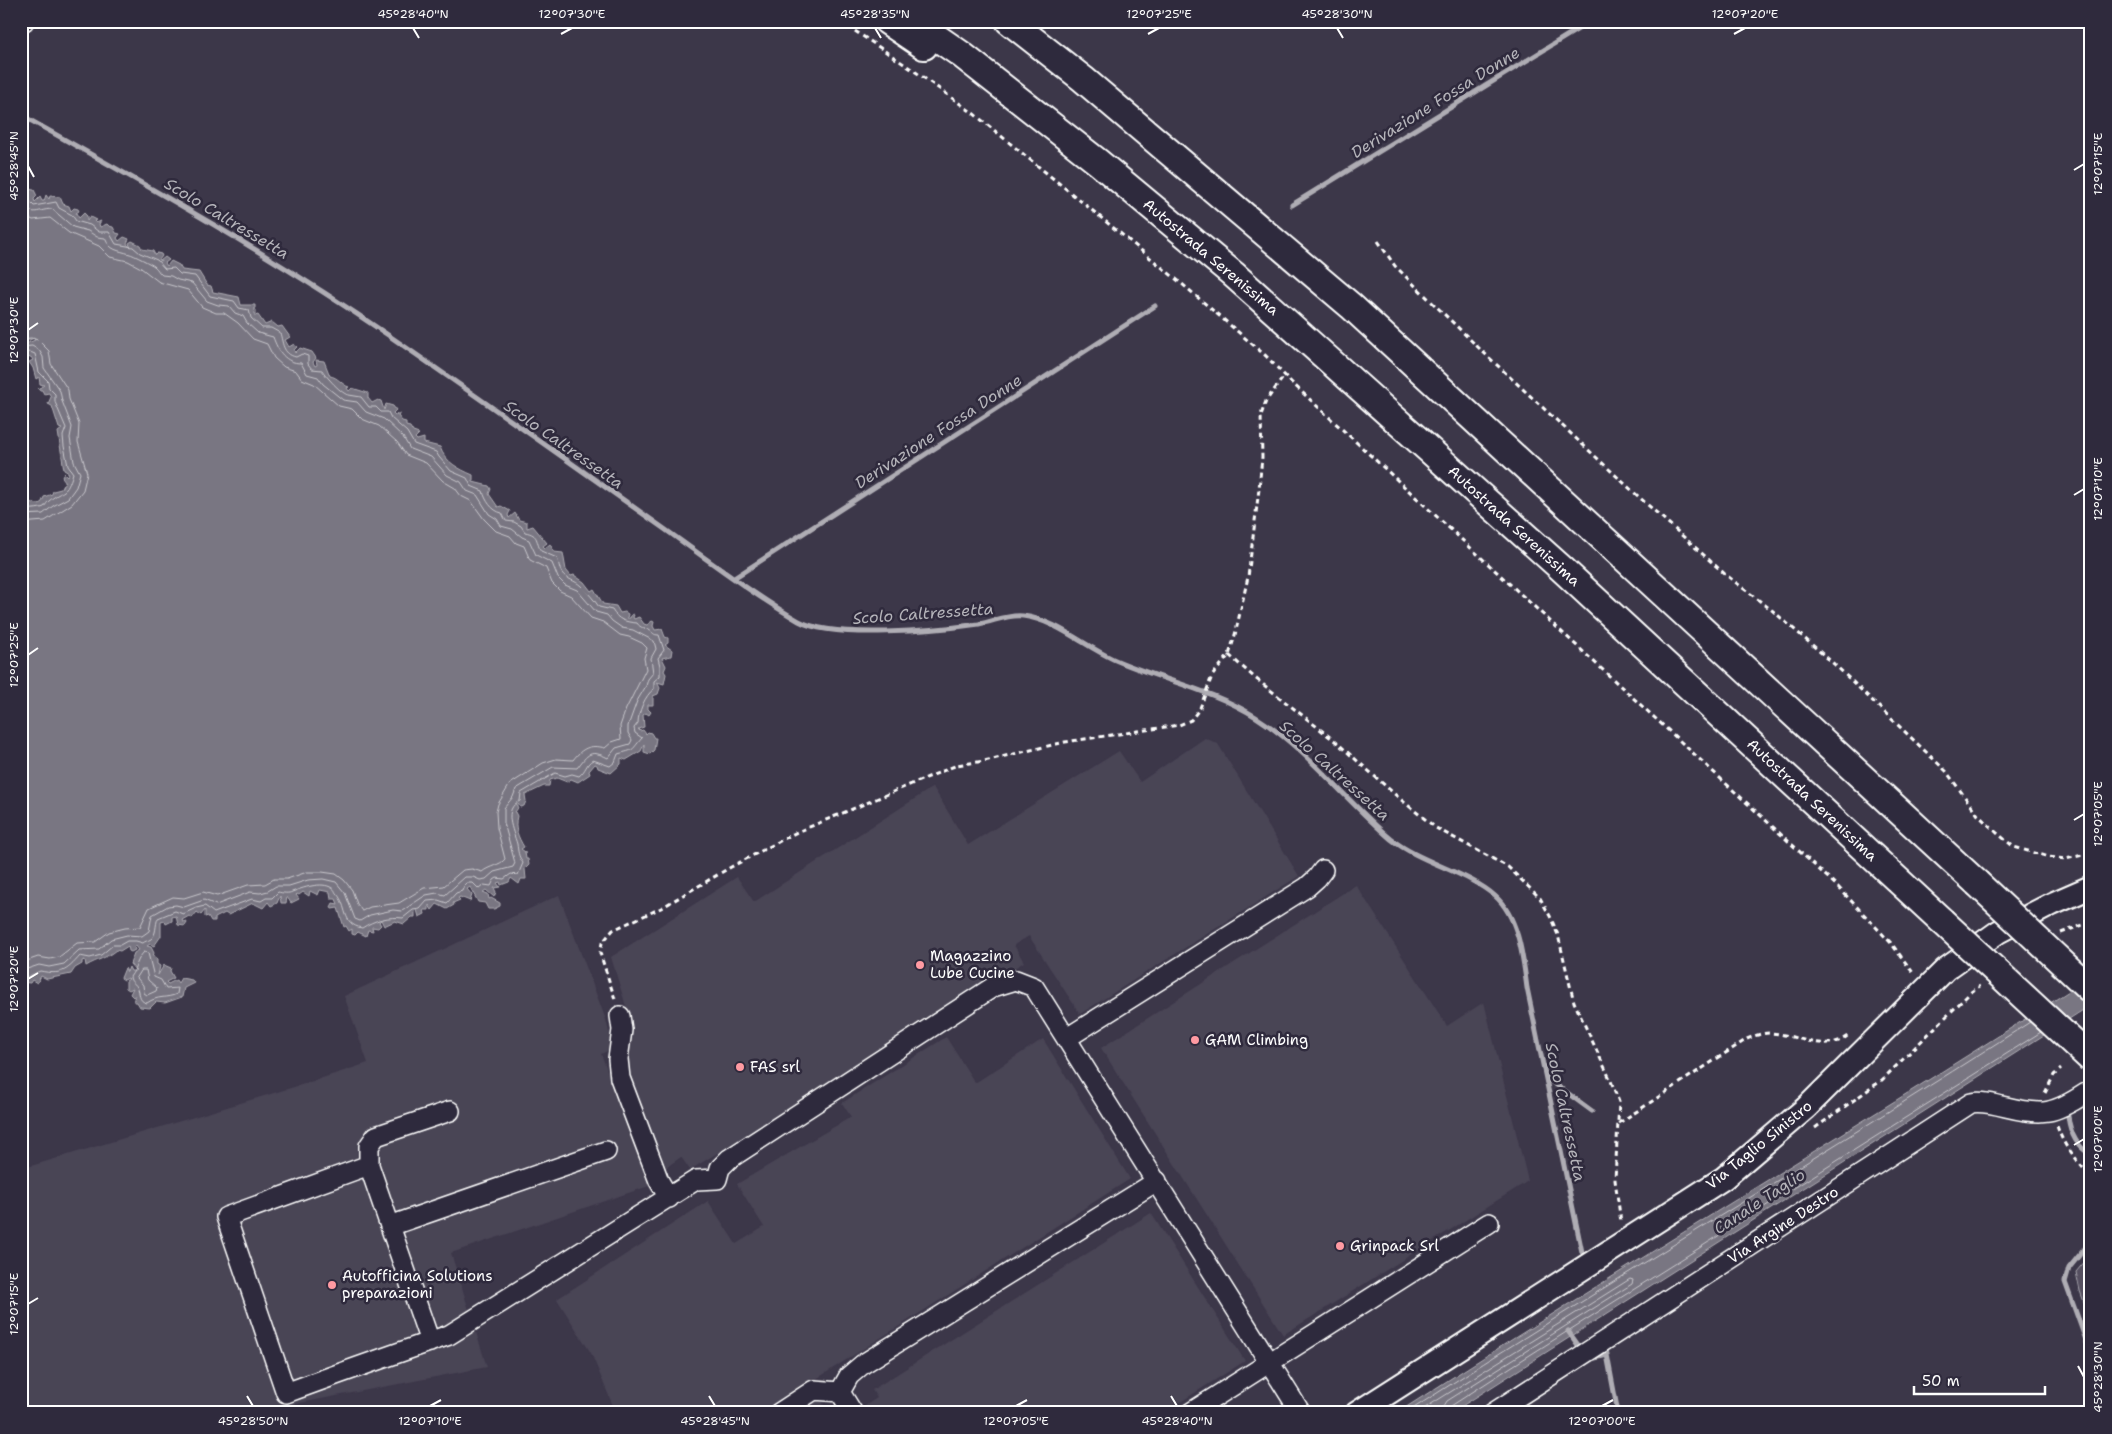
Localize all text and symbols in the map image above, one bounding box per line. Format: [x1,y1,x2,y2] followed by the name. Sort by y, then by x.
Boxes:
[377,6,449,22] text: 45°28'40"N
[539,6,605,22] text: 12°07'30"E
[840,6,910,22] text: 45°28'35"N
[1126,6,1192,22] text: 12°07'25"E
[1301,6,1373,22] text: 45°28'30"N
[1712,6,1778,22] text: 12°07'20"E
[1347,42,1524,163] water label: Derivazione Fossa Donne
[6,131,22,201] text: 45°28'45"N
[2090,133,2106,195] text: 12°07'15"E
[161,173,293,264] water label: Scolo Caltressetta
[1139,194,1284,320] street label: Autostrada Serenissima
[6,297,22,363] text: 12°07'30"E
[851,370,1026,493] water label: Derivazione Fossa Donne
[500,395,628,494] water label: Scolo Caltressetta
[2090,457,2106,521] text: 12°07'10"E
[1444,461,1585,591] street label: Autostrada Serenissima
[852,598,994,629] water label: Scolo Caltressetta
[6,622,22,688] text: 12°07'25"E
[1275,715,1394,826] water label: Scolo Caltressetta
[1742,734,1882,866] street label: Autostrada Serenissima
[2090,781,2106,847] text: 12°07'05"E
[6,946,22,1012] text: 12°07'20"E
[930,946,1015,983] place label: Magazzino Lube Cucine
[914,959,926,971] marker: Magazzino Lube Cucine
[1205,1030,1308,1050] place label: GAM Climbing
[1189,1034,1201,1046] marker: GAM Climbing
[1541,1041,1590,1183] water label: Scolo Caltressetta
[750,1057,801,1077] place label: FAS srl
[734,1061,746,1073] marker: FAS srl
[1702,1096,1816,1194] street label: Via Taglio Sinistro
[2090,1106,2106,1172] text: 12°07'00"E
[1709,1164,1809,1239] water label: Canale Taglio
[1724,1182,1842,1268] street label: Via Argine Destro
[1350,1236,1439,1256] place label: Grinpack Srl
[1334,1240,1346,1252] marker: Grinpack Srl
[342,1266,493,1303] place label: Autofficina Solutions preparazioni
[6,1273,22,1335] text: 12°07'15"E
[326,1279,338,1291] marker: Autofficina Solutions preparazioni
[2090,1341,2106,1413] text: 45°28'30"N
[1914,1364,2046,1396] scale bar
[1922,1371,1960,1391] text: 50 m
[218,1413,288,1429] text: 45°28'50"N
[398,1413,462,1429] text: 12°07'10"E
[680,1413,750,1429] text: 45°28'45"N
[983,1413,1049,1429] text: 12°07'05"E
[1141,1413,1213,1429] text: 45°28'40"N
[1569,1413,1635,1429] text: 12°07'00"E

